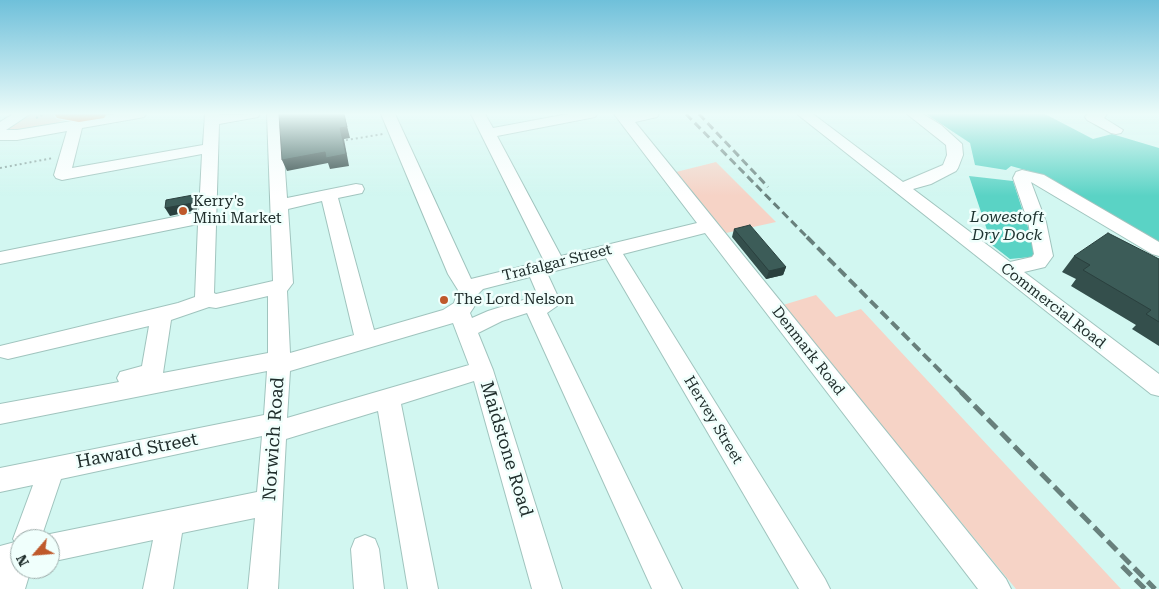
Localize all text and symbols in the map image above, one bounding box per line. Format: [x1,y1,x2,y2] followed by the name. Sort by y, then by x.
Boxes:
[193,193,282,228] place label: Kerry's Mini Market
[177,205,189,217] marker: Kerry's Mini Market
[970,207,1044,245] water label: Lowestoft Dry Dock
[501,241,613,285] street label: Trafalgar Street
[997,259,1109,353] street label: Commercial Road
[454,291,574,309] place label: The Lord Nelson
[438,294,450,306] marker: The Lord Nelson
[768,303,848,399] street label: Denmark Road
[680,373,746,467] street label: Hervey Street
[259,376,289,502] street label: Norwich Road
[475,379,537,519] street label: Maidstone Road
[74,429,200,473] street label: Haward Street
[10,529,60,579] north arrow
[13,552,32,569] text: N

